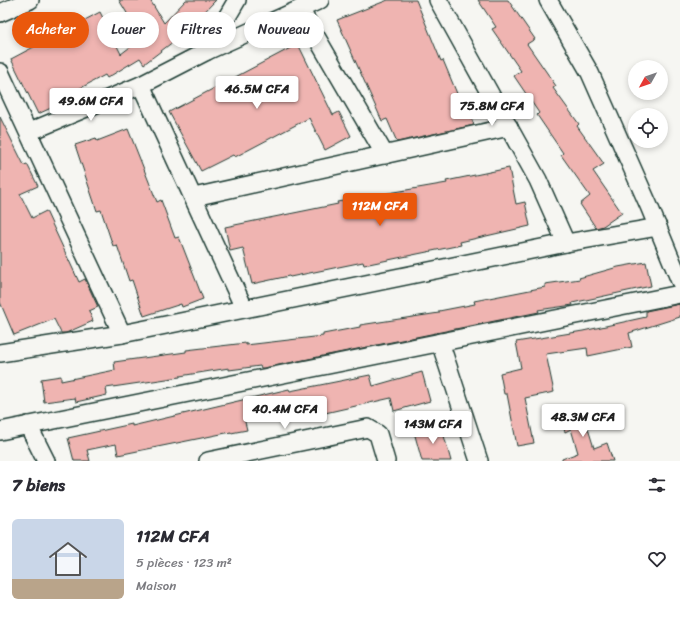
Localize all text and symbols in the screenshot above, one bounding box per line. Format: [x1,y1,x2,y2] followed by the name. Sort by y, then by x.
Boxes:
[12,12,89,48] chip: Acheter
[97,12,159,48] chip: Louer
[167,12,236,48] chip: Filtres
[244,12,324,48] chip: Nouveau
[628,60,668,100] north arrow
[628,60,668,148] map controls
[211,76,303,110] pin: 46.5M CFA
[224,77,290,100] text: 46.5M CFA
[45,88,137,122] pin: 49.6M CFA
[58,89,124,112] text: 49.6M CFA
[446,93,538,127] pin: 75.8M CFA
[460,94,524,117] text: 75.8M CFA
[628,108,668,148] button: locate
[339,193,421,227] pin: 112M CFA
[352,194,408,217] text: 112M CFA
[239,396,331,430] pin: 40.4M CFA
[252,397,318,420] text: 40.4M CFA
[537,404,629,438] pin: 48.3M CFA
[551,405,615,428] text: 48.3M CFA
[392,411,474,445] pin: 143M CFA
[404,412,462,435] text: 143M CFA
[12,470,65,500] text: 7 biens
[646,474,668,496] icon: filters
[136,521,210,551] text: 112M CFA
[44,535,92,583] icon: home
[646,548,668,570] icon: heart
[136,551,232,574] text: 5 pièces · 123 m²
[136,574,176,597] text: Maison

